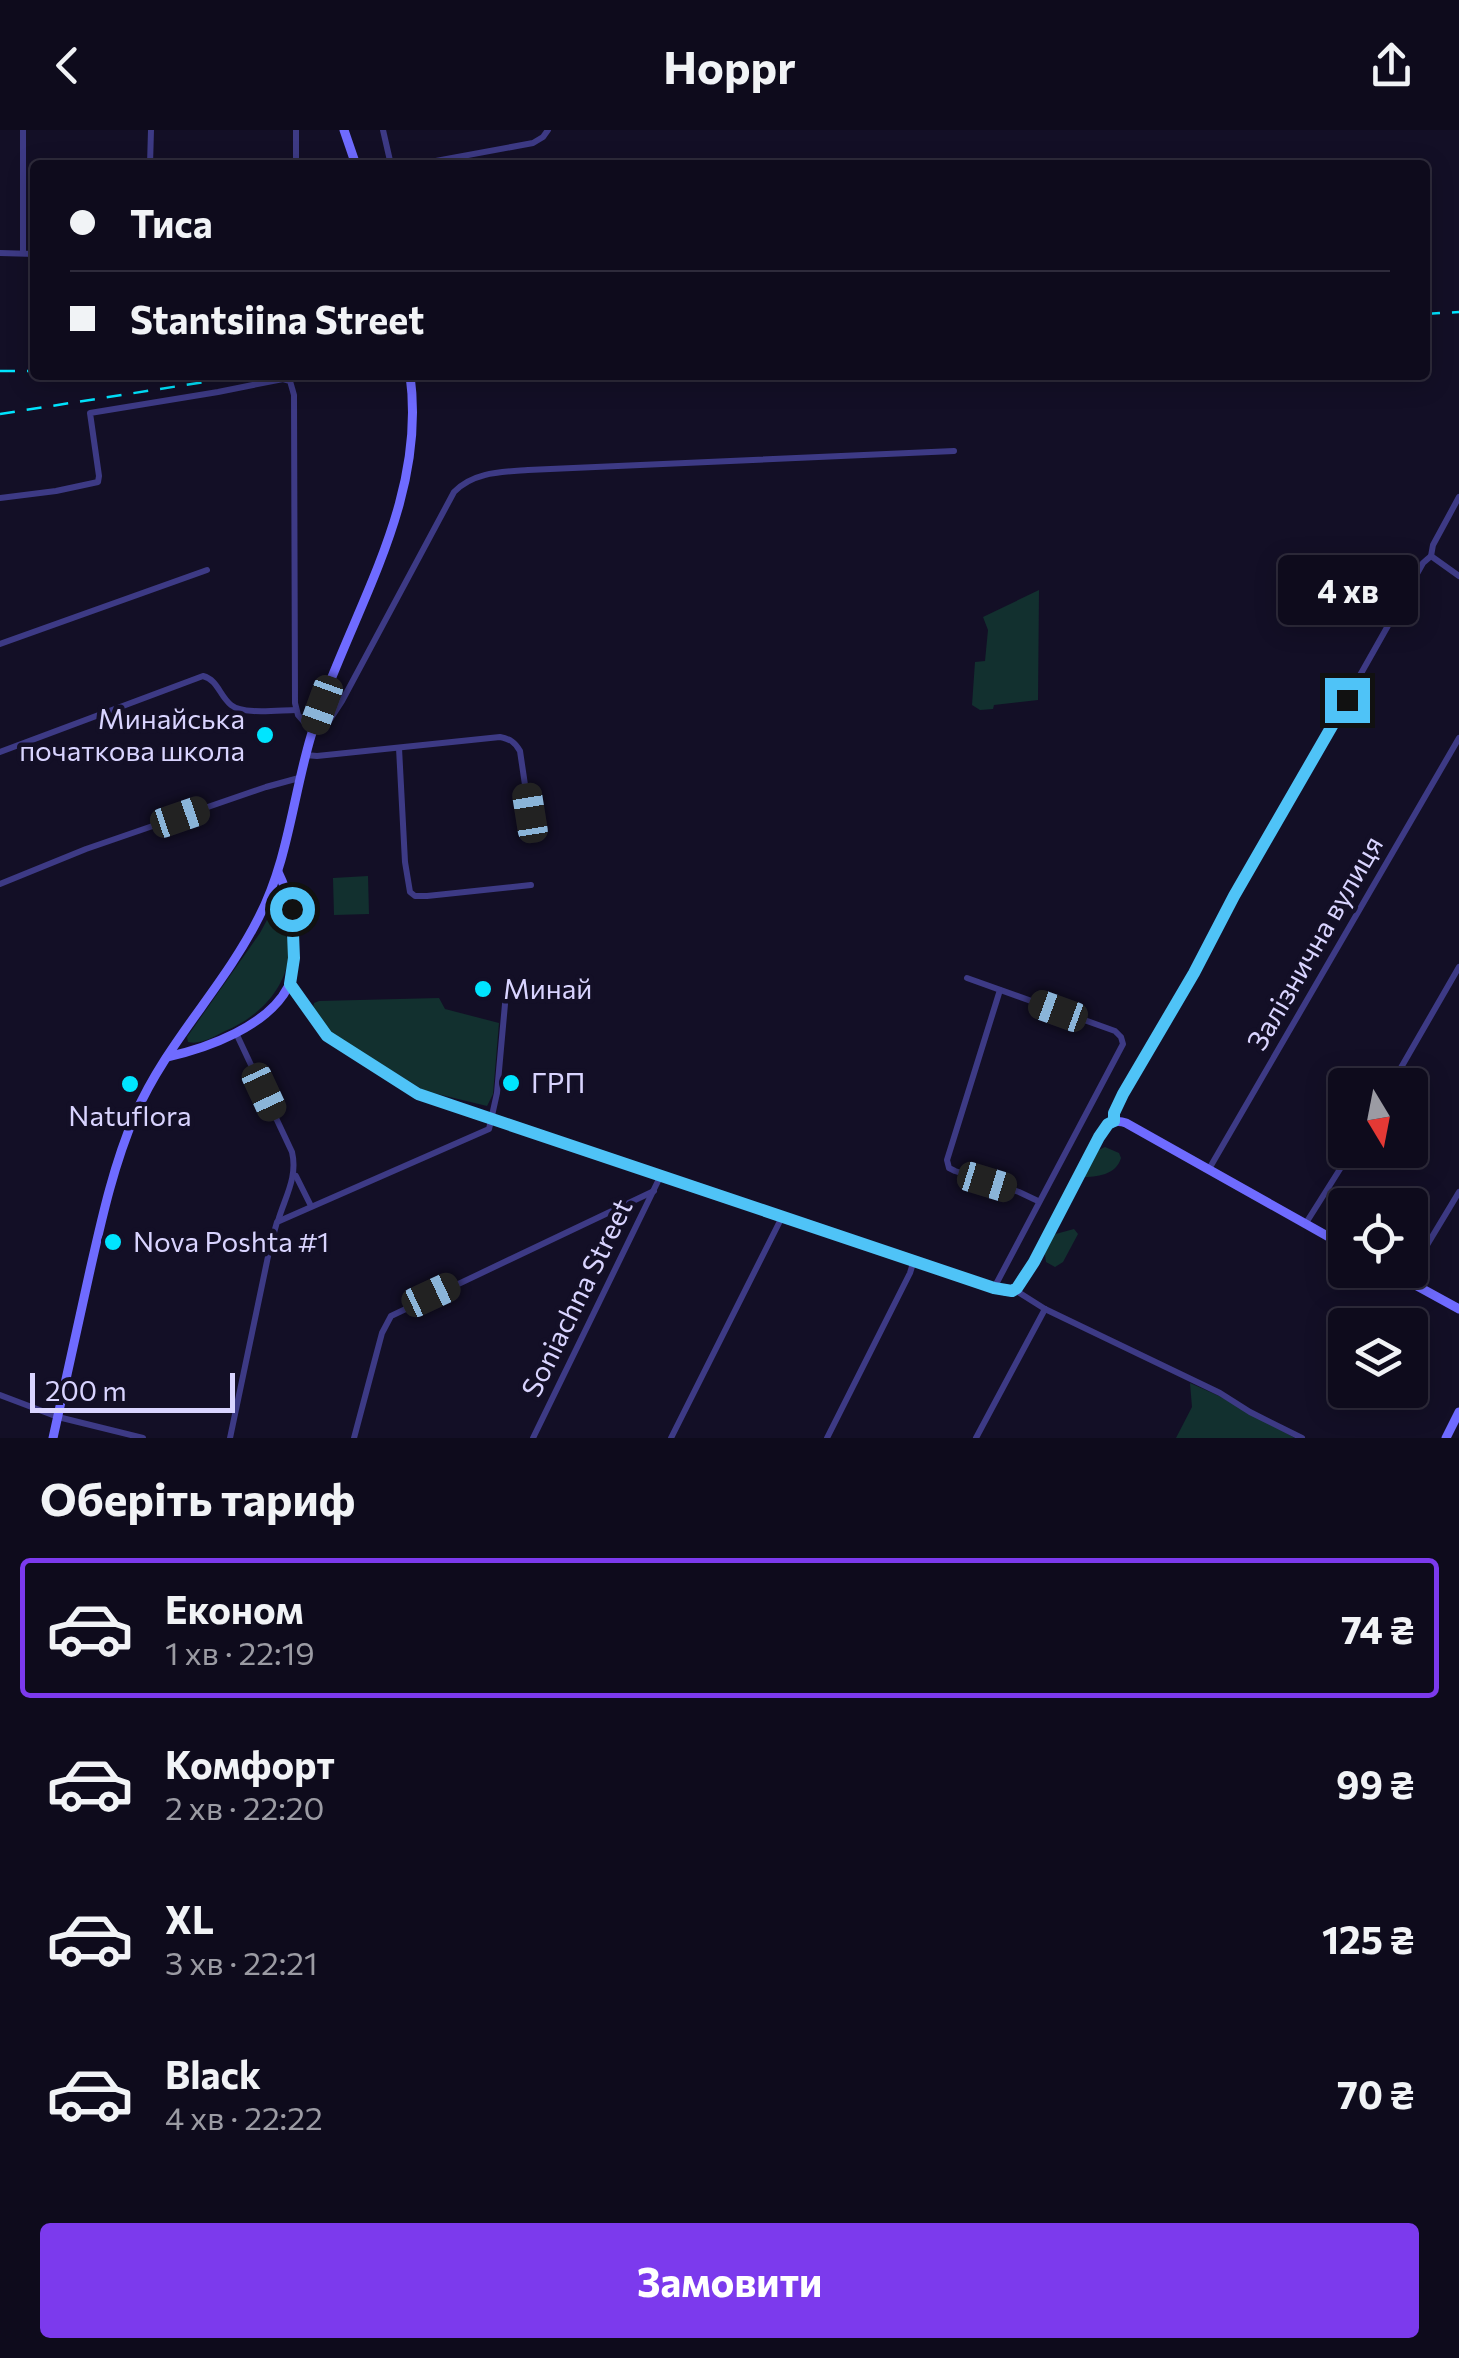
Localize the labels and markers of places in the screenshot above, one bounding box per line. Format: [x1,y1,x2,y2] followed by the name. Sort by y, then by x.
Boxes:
[19,701,245,767] place label: Минайська початкова школа
[254,724,276,746] marker: Минайська початкова школа
[503,971,592,1005] place label: Минай
[472,978,494,1000] marker: Минай
[531,1065,585,1099] place label: ГРП
[500,1072,522,1094] marker: ГРП
[119,1073,141,1095] marker: Natuflora
[68,1098,192,1132] place label: Natuflora
[133,1224,329,1258] place label: Nova Poshta #1
[102,1231,124,1253] marker: Nova Poshta #1

